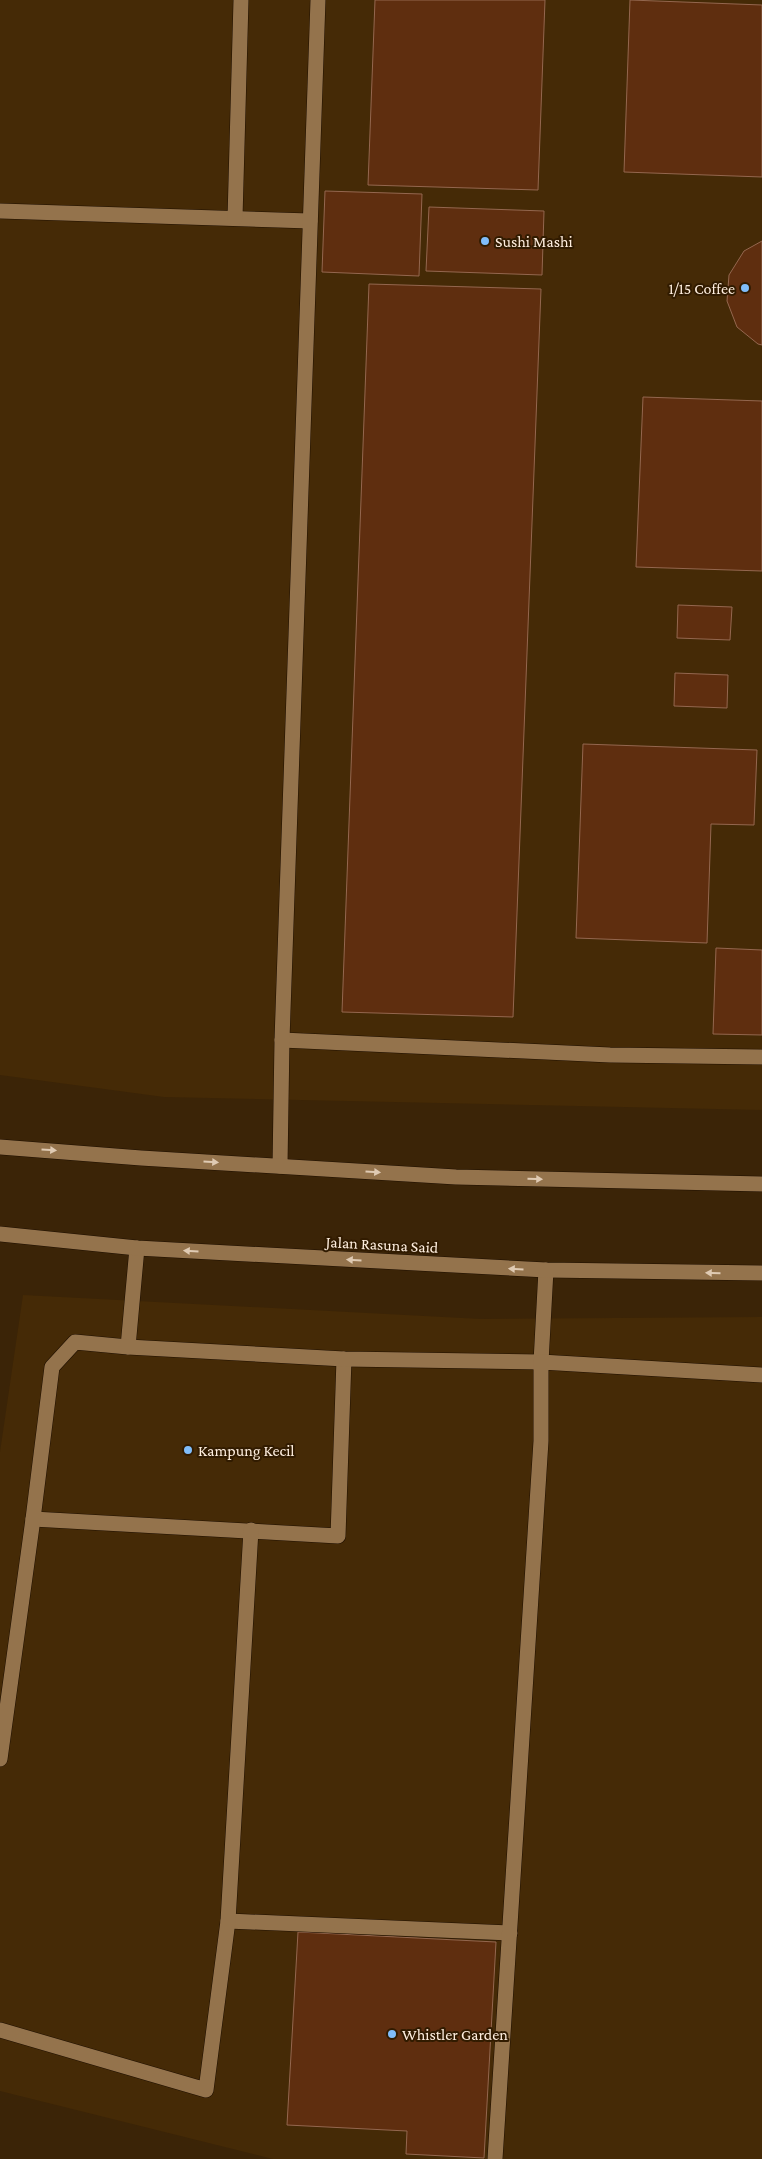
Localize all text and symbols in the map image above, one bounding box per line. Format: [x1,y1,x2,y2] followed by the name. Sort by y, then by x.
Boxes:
[495,233,573,250] place label: Sushi Mashi
[479,235,491,247] marker: Sushi Mashi
[668,280,735,297] place label: 1/15 Coffee
[739,282,751,294] marker: 1/15 Coffee
[41,1147,57,1155] one-way arrow
[203,1158,219,1166] one-way arrow
[365,1168,381,1176] one-way arrow
[527,1175,543,1183] one-way arrow
[323,1233,439,1257] street label: Jalan Rasuna Said
[183,1246,199,1254] one-way arrow
[345,1255,361,1263] one-way arrow
[508,1264,524,1272] one-way arrow
[705,1268,721,1276] one-way arrow
[198,1442,295,1460] place label: Kampung Kecil
[182,1444,194,1456] marker: Kampung Kecil
[402,2026,508,2043] place label: Whistler Garden
[386,2028,398,2040] marker: Whistler Garden

